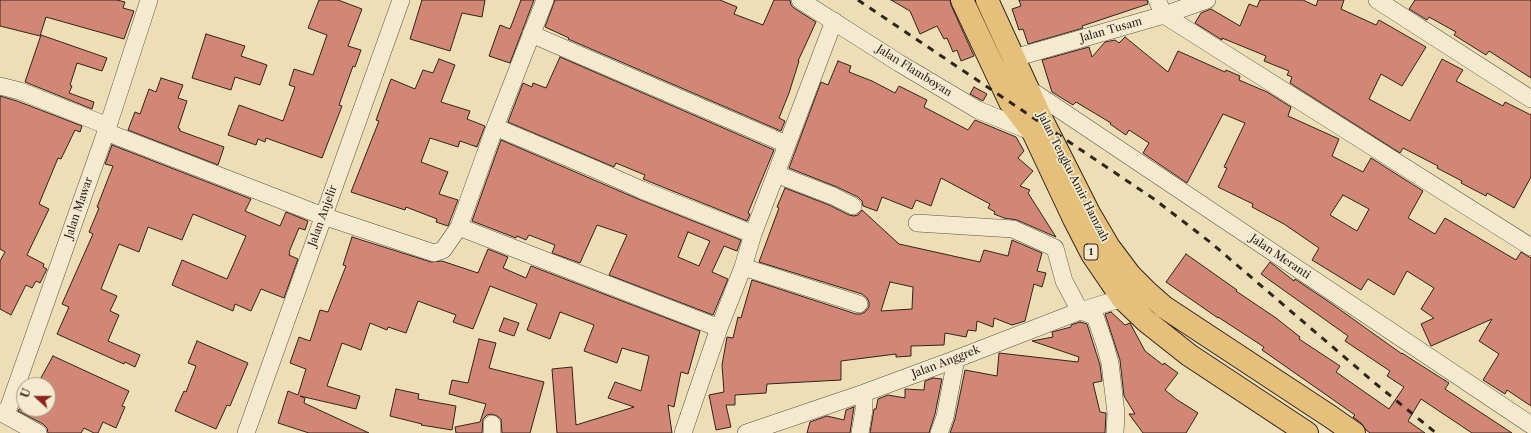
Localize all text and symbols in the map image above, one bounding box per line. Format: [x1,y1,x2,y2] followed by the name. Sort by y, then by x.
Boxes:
[1078,15,1144,45] street label: Jalan Tusam
[874,42,954,100] street label: Jalan Flamboyan
[1035,110,1111,244] street label: Jalan Tengku Amir Hamzah
[62,176,96,240] street label: Jalan Mawar
[306,184,340,248] street label: Jalan Anjelir
[1247,232,1313,282] street label: Jalan Meranti
[1084,244,1098,260] road number: 1
[910,343,982,381] street label: Jalan Anggrek
[16,377,56,417] north arrow
[18,386,34,400] text: U

